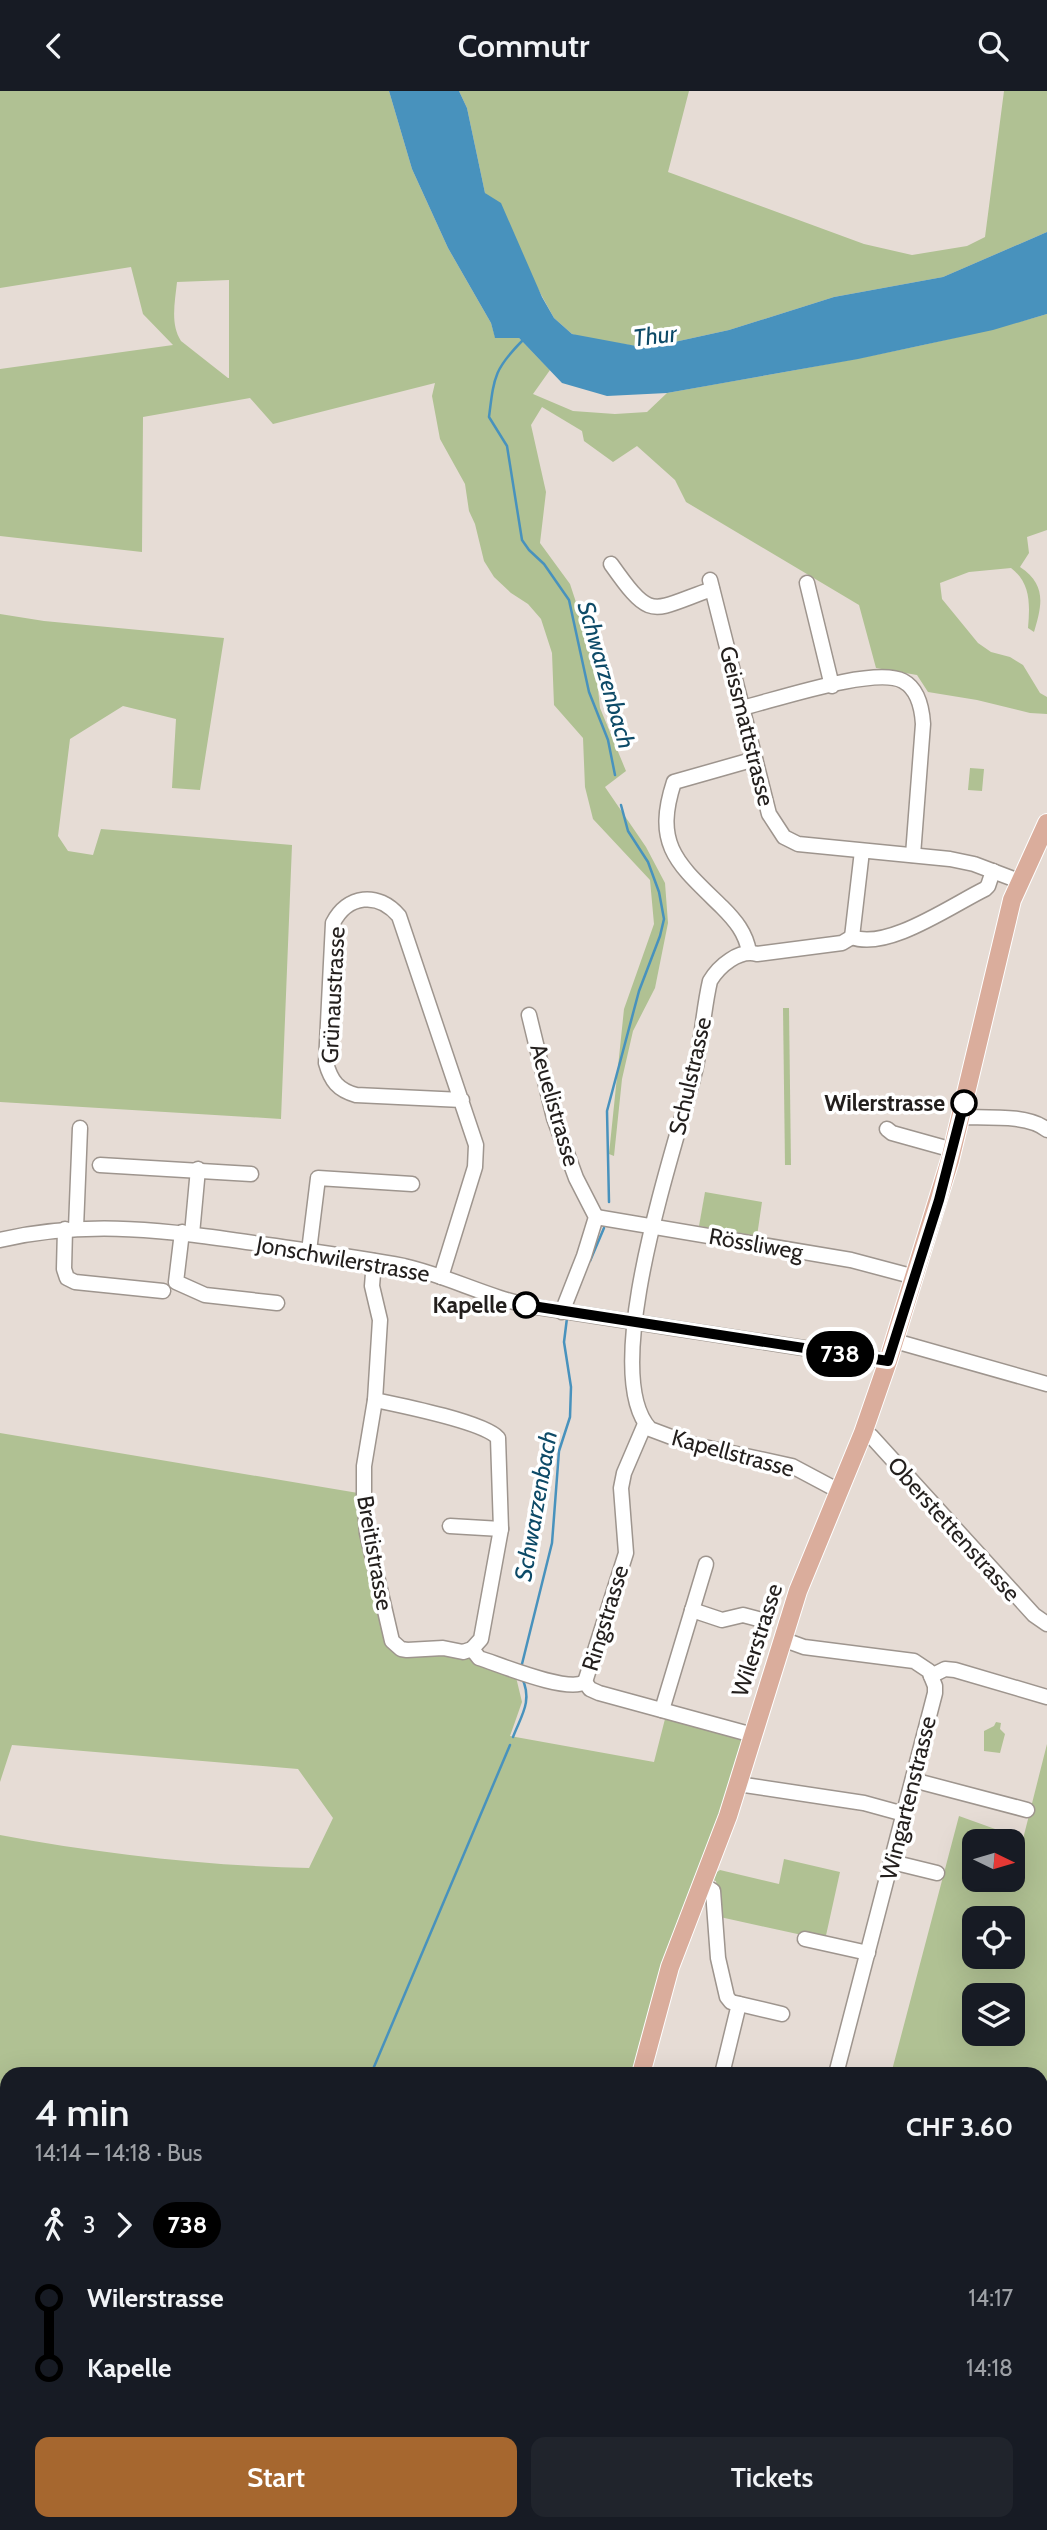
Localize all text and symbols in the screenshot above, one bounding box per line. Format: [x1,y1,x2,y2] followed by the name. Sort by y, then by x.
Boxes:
[458,26,589,65] text: Commutr
[35,27,73,65] icon: back
[974,27,1012,65] icon: search
[631,318,680,353] water label: Thur
[572,598,641,752] water label: Schwarzenbach
[714,643,780,809] street label: Geissmattstrasse
[315,926,351,1064] street label: Grünaustrasse
[663,1014,717,1138] street label: Schulstrasse
[524,1041,586,1170] street label: Aeuelistrasse
[824,1089,945,1117] place label: Wilerstrasse
[951,1090,977,1116] marker: Wilerstrasse
[707,1222,806,1266] street label: Rössliweg
[253,1230,432,1288] street label: Jonschwilerstrasse
[432,1291,507,1319] place label: Kapelle
[513,1292,539,1318] marker: Kapelle
[800,1331,880,1377] line badge: 738
[820,1339,860,1368] text: 738
[669,1423,798,1483] street label: Kapellstrasse
[508,1429,563,1583] water label: Schwarzenbach
[882,1451,1026,1607] street label: Oberstettenstrasse
[351,1493,399,1613] street label: Breitistrasse
[576,1562,634,1674] street label: Ringstrasse
[726,1580,788,1700] street label: Wilerstrasse
[874,1713,942,1883] street label: Wingartenstrasse
[962,1829,1026,1892] north arrow
[962,1829,1025,2046] map controls
[962,1906,1025,1969] button: locate
[962,1983,1025,2046] button: layers
[35,2089,130,2136] text: 4 min
[906,2111,1013,2143] text: CHF 3.60
[35,2139,202,2167] text: 14:14 – 14:18 · Bus
[35,2206,73,2244] icon: walk
[105,2206,143,2244] icon: forward
[167,2210,207,2239] text: 738
[83,2211,95,2239] text: 3
[87,2282,224,2314] text: Wilerstrasse
[968,2284,1013,2312] text: 14:17
[87,2352,171,2384] text: Kapelle
[966,2354,1013,2382] text: 14:18
[35,2437,517,2517] button: Start
[531,2437,1013,2517] button: Tickets

